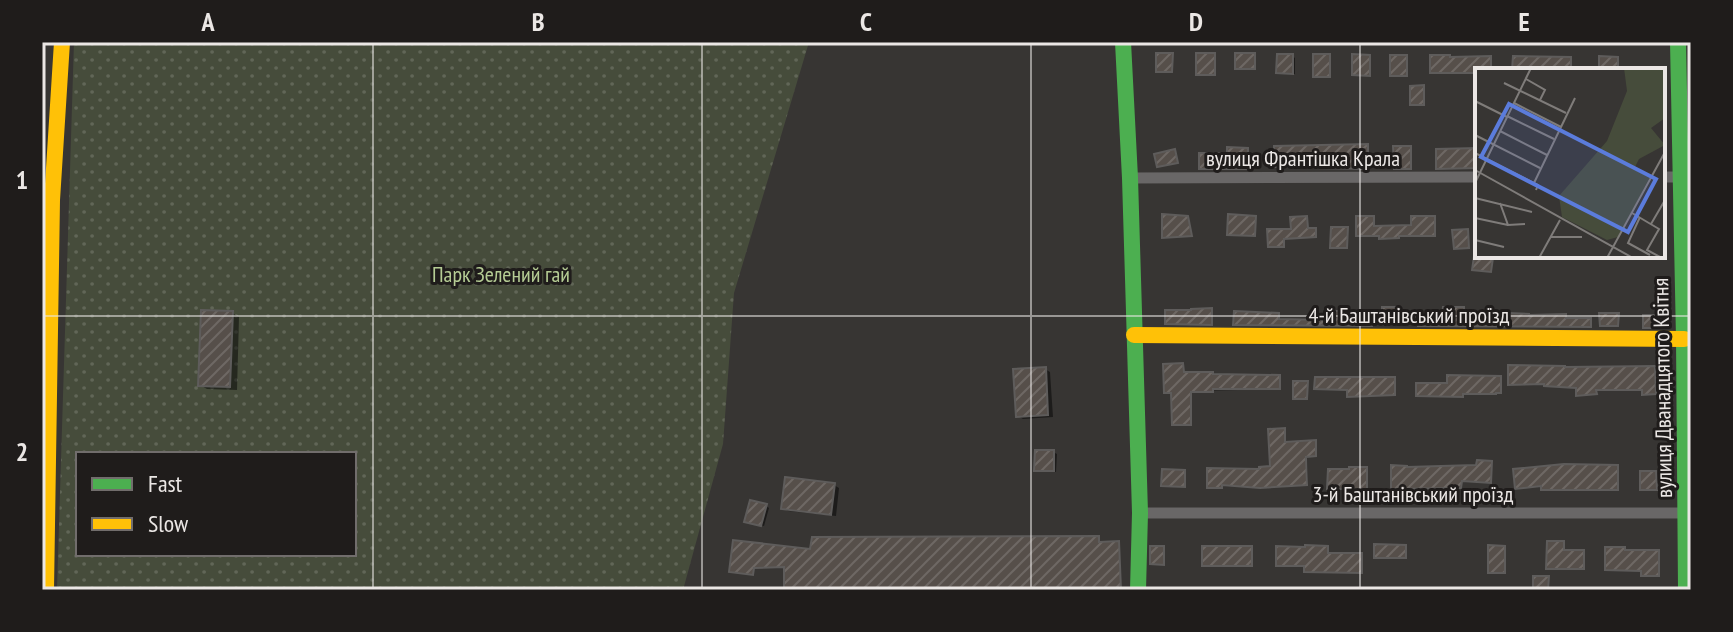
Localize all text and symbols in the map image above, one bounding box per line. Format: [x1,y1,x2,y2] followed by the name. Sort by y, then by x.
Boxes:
[200,5,215,38] text: A
[532,5,545,38] text: B
[860,5,872,38] text: C
[1189,5,1203,38] text: D
[1518,5,1530,38] text: E
[1475,68,1665,258] inset map
[1206,144,1400,172] street label: вулиця Франтішка Крала
[16,163,28,196] text: 1
[432,260,570,288] park label: Парк Зелений гай
[1646,278,1678,498] street label: вулиця Дванадцятого Квітня
[1309,301,1510,329] street label: 4-й Баштанівський проїзд
[16,435,28,468] text: 2
[76,452,356,556] legend
[148,468,183,499] text: Fast
[1313,480,1514,508] street label: 3-й Баштанівський проїзд
[148,508,189,539] text: Slow

